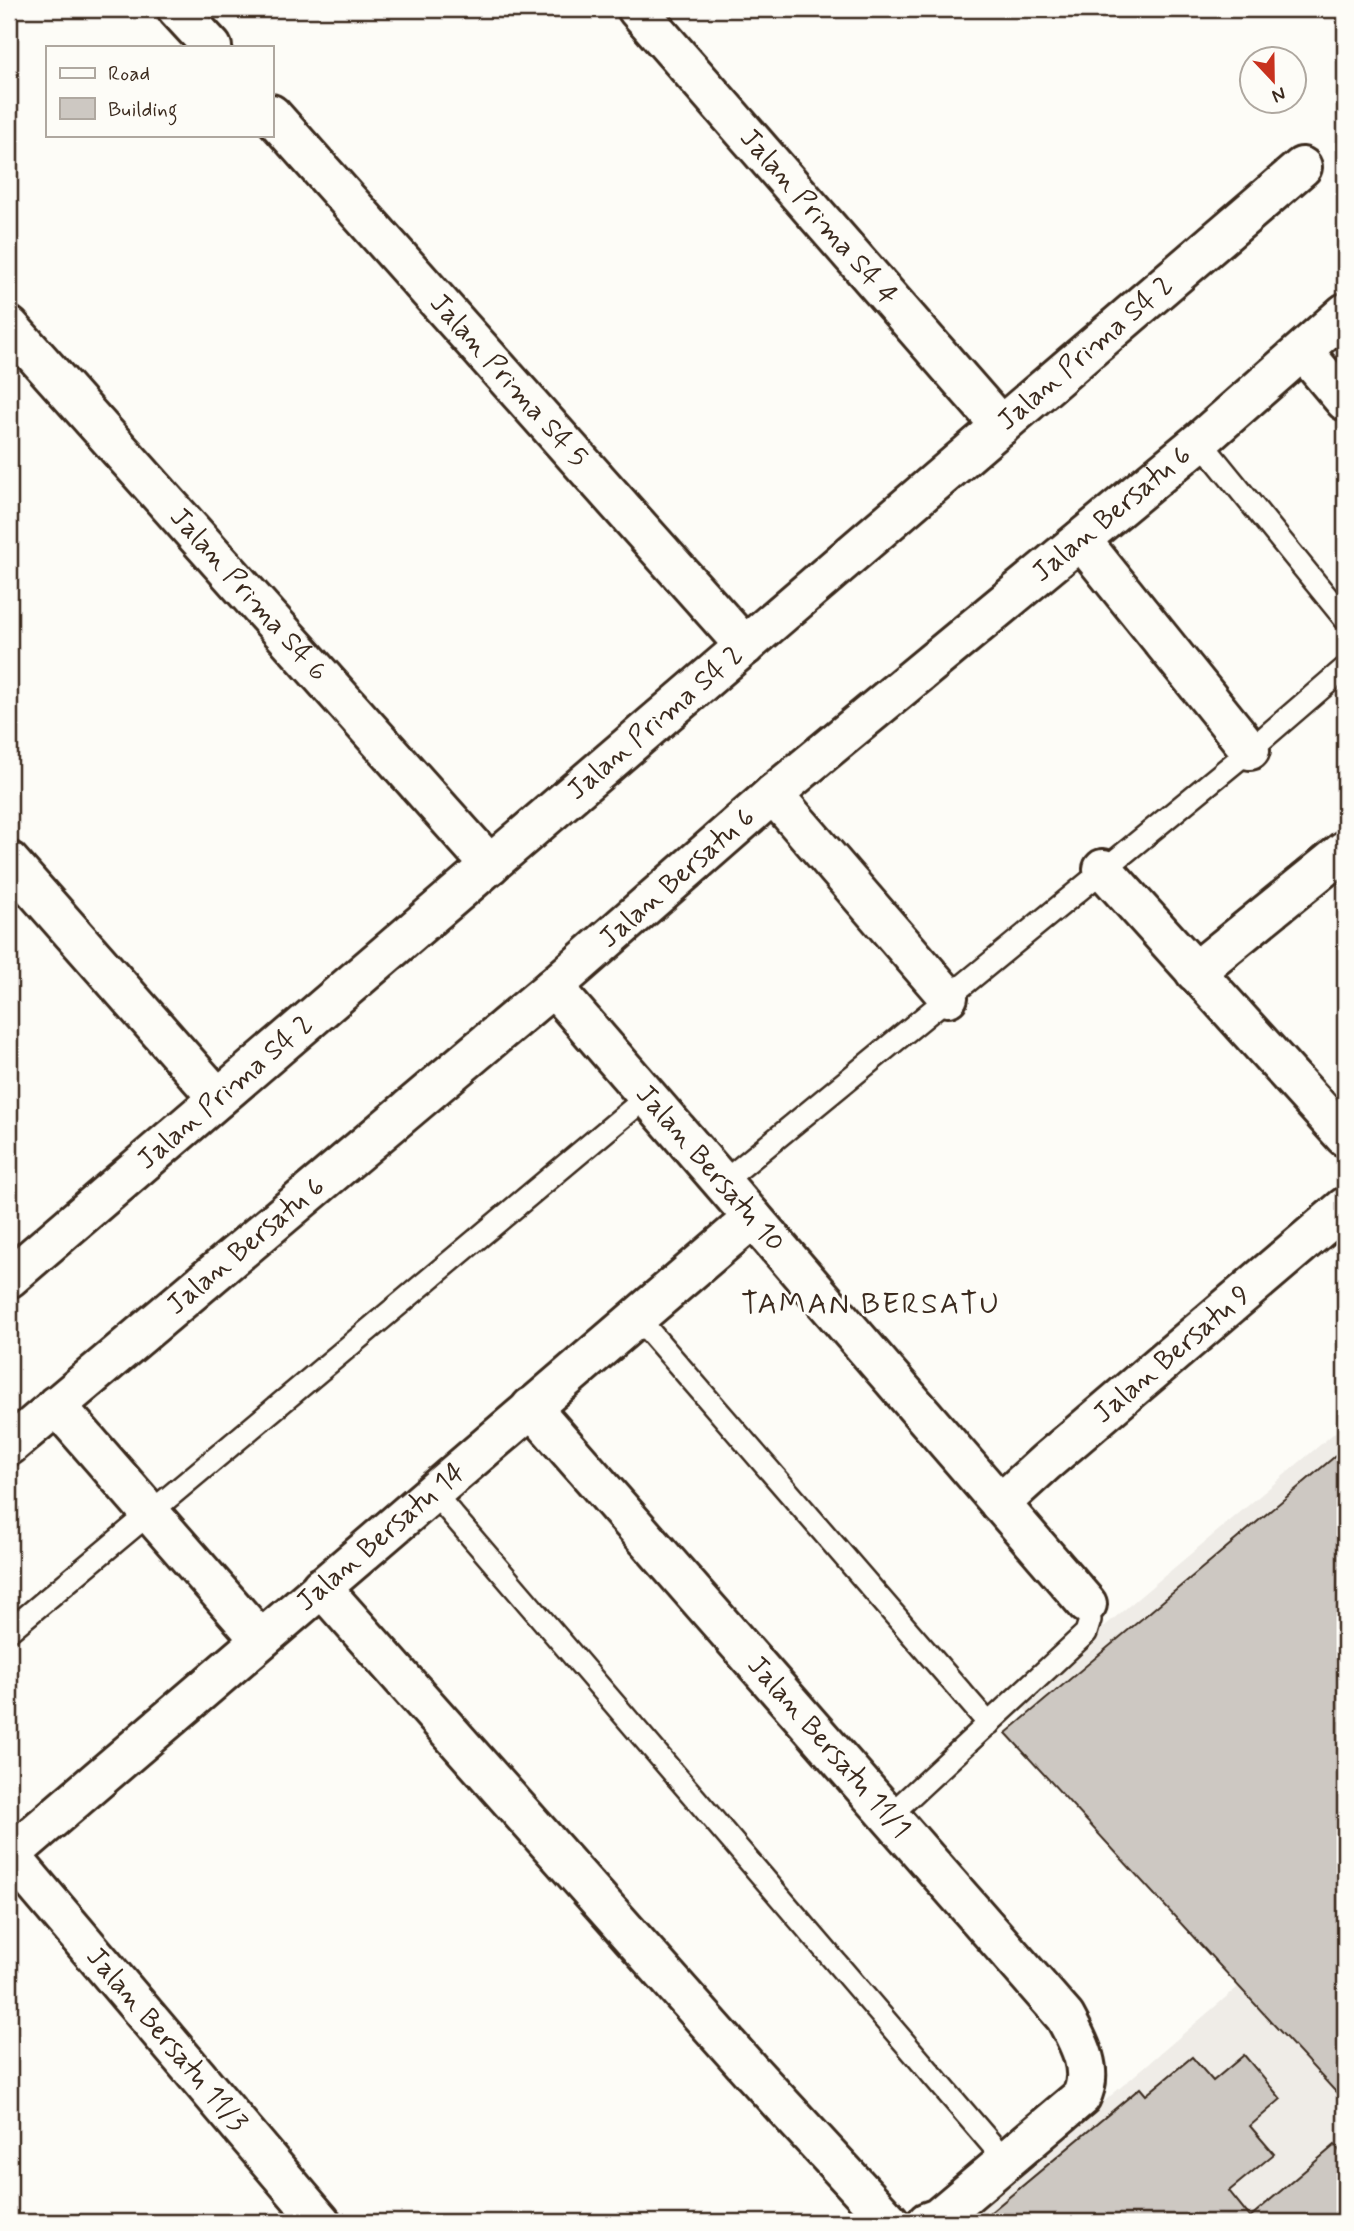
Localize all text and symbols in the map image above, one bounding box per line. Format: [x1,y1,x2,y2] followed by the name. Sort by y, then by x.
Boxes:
[46,46,273,136] legend
[1238,46,1308,116] north arrow
[108,60,150,88] text: Road
[1268,80,1289,108] text: N
[108,96,178,126] text: Building
[731,121,906,313] street label: Jalan Prima S4 4
[989,267,1181,439] street label: Jalan Prima S4 2
[421,286,596,475] street label: Jalan Prima S4 5
[1024,437,1199,591] street label: Jalan Bersatu 6
[161,500,336,690] street label: Jalan Prima S4 6
[559,637,751,809] street label: Jalan Prima S4 2
[591,799,763,957] street label: Jalan Bersatu 6
[129,1006,321,1178] street label: Jalan Prima S4 2
[627,1077,793,1260] street label: Jalan Bersatu 10
[159,1169,333,1324] street label: Jalan Bersatu 6
[1086,1277,1259,1432] street label: Jalan Bersatu 9
[741,1285,1001,1324] district label: TAMAN BERSATU
[289,1454,473,1620] street label: Jalan Bersatu 14
[739,1648,919,1846] street label: Jalan Bersatu 11/1
[78,1939,256,2140] street label: Jalan Bersatu 11/3

